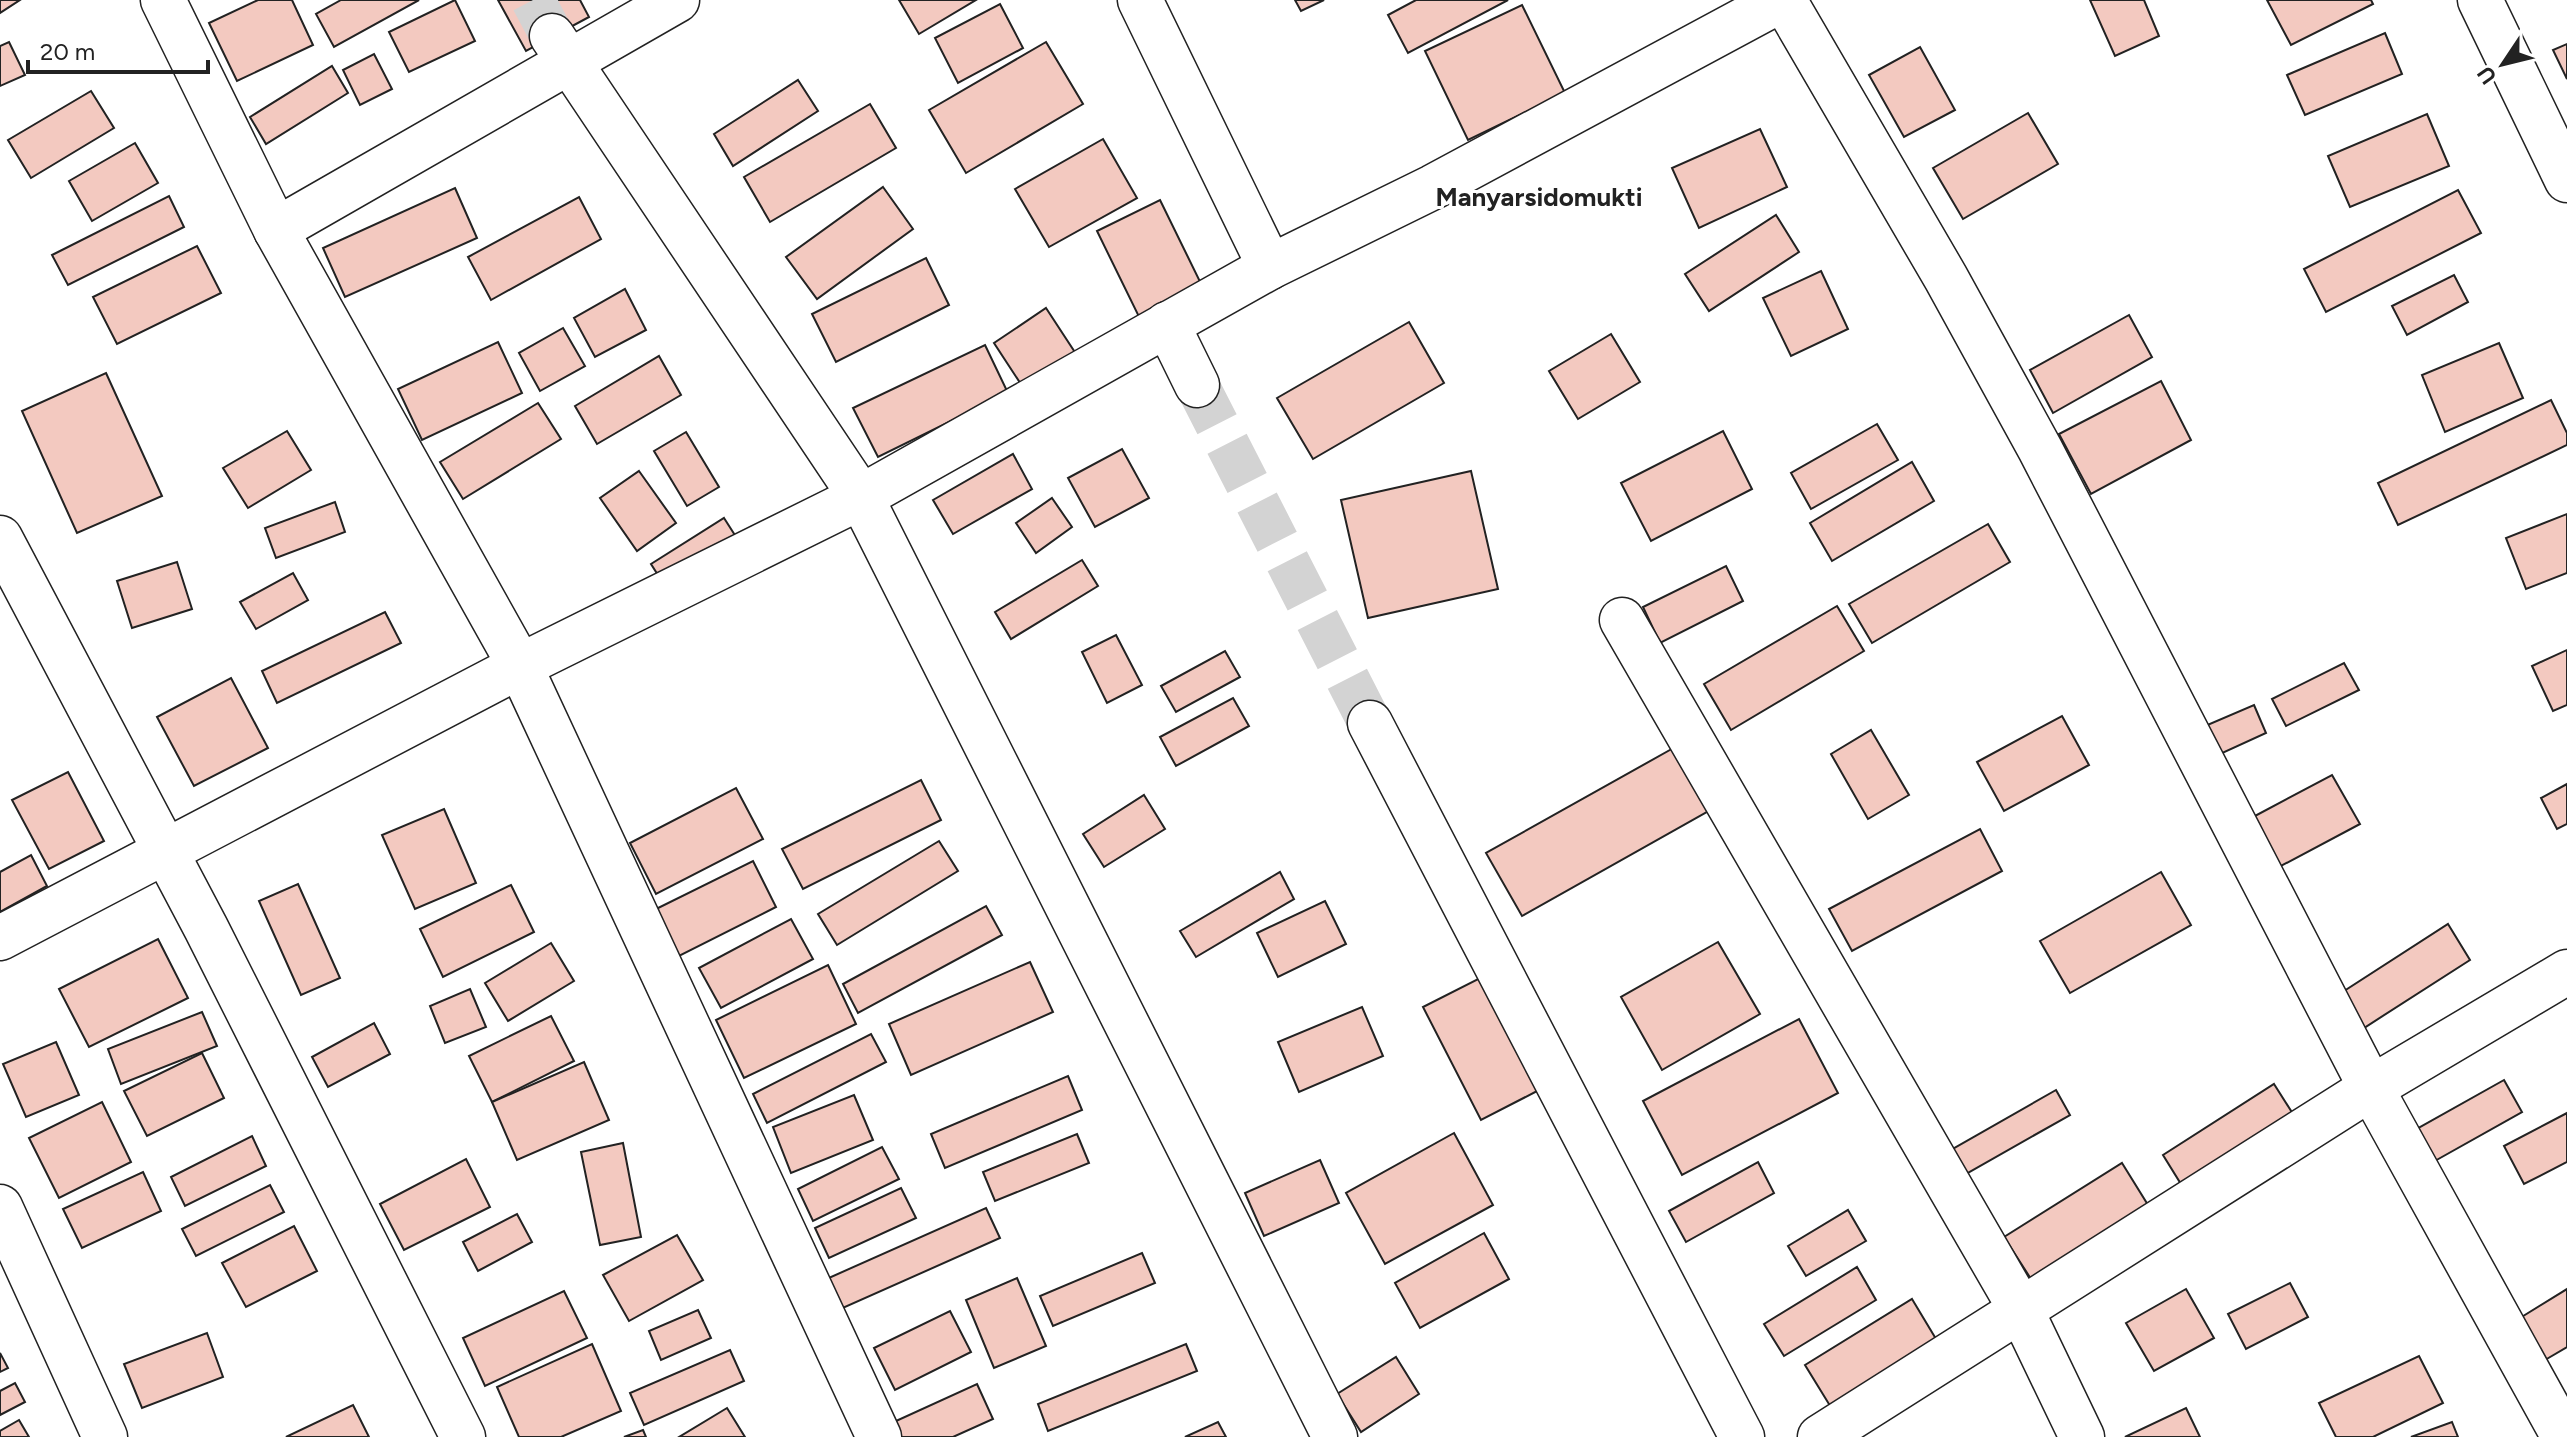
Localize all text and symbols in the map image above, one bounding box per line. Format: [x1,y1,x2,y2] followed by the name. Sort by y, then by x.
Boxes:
[28,24,208,74] scale bar
[2463,24,2543,104] north arrow
[40,37,95,66] text: 20 m
[2472,61,2503,89] text: U
[1435,181,1643,213] district label: Manyarsidomukti

